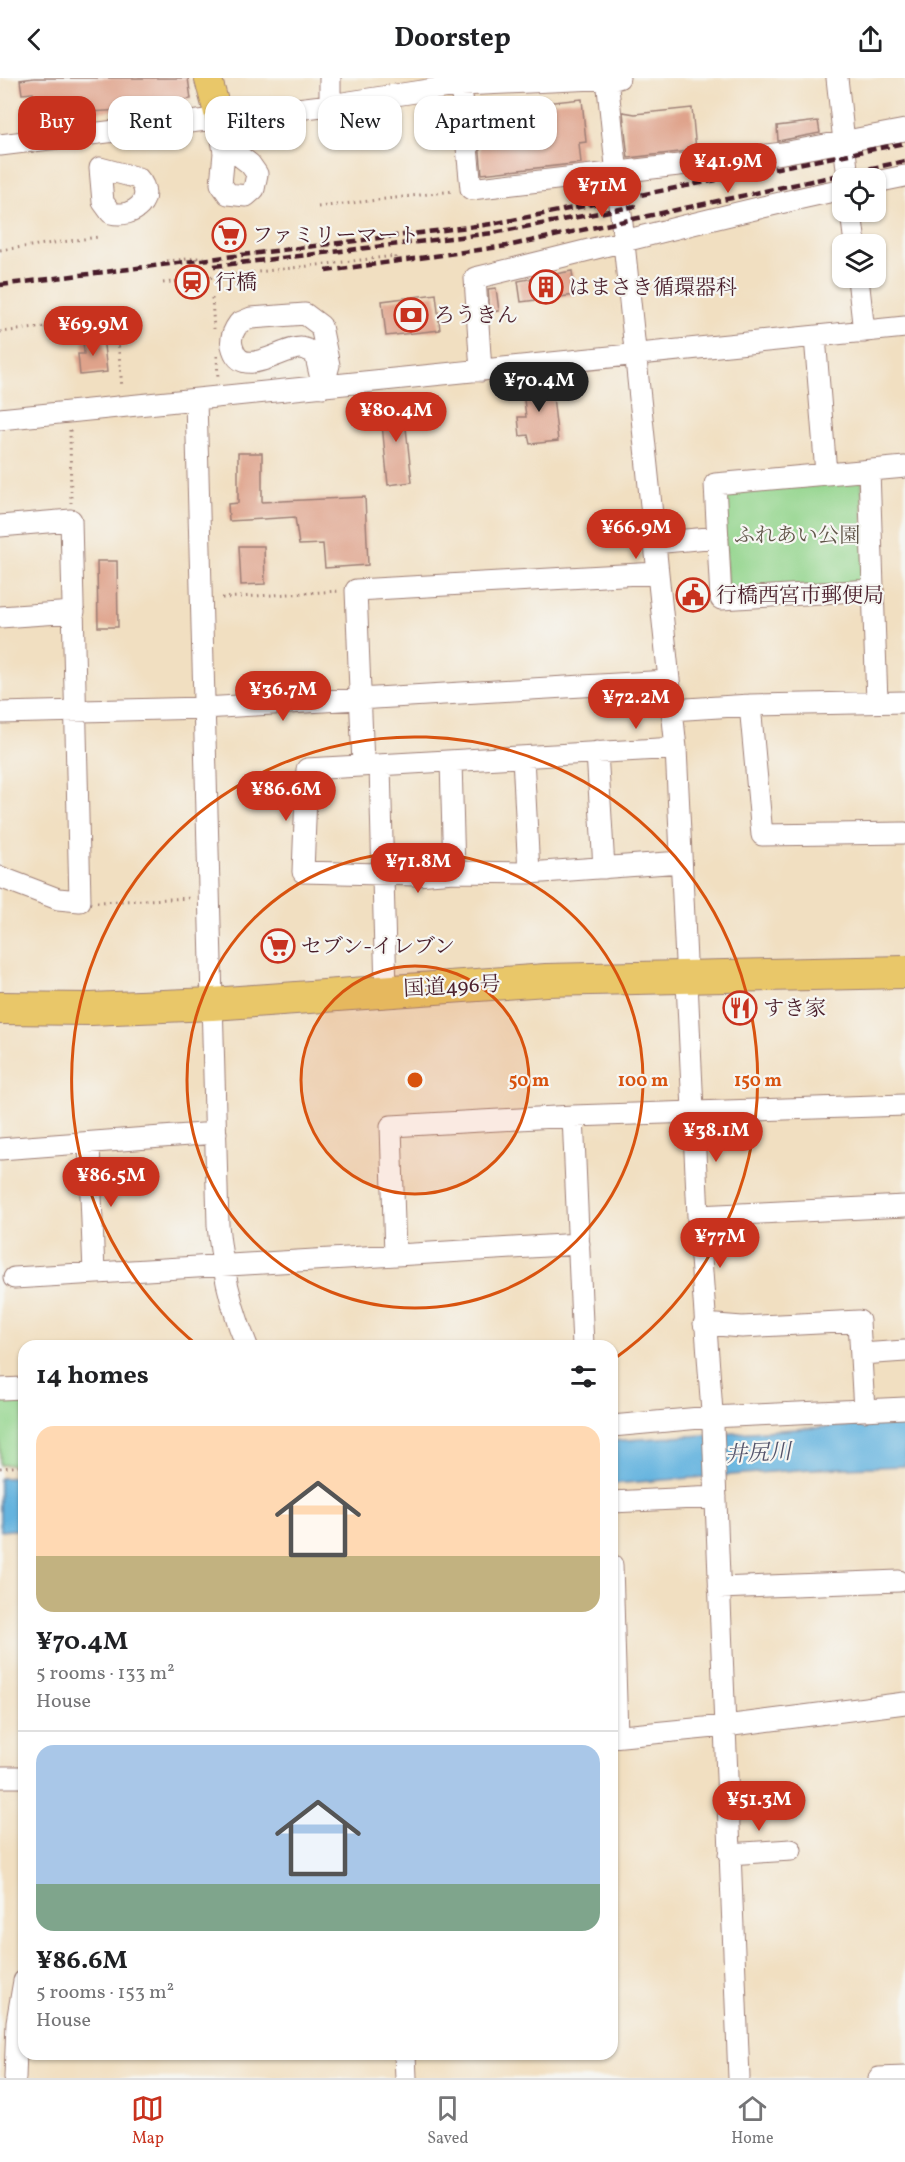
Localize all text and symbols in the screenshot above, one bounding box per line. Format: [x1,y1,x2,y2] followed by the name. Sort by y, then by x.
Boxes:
[394,20,511,58] text: Doorstep
[18,23,51,56] icon: back
[854,23,887,56] icon: share
[18,96,96,150] chip: Buy
[108,96,193,150] chip: Rent
[205,96,306,150] chip: Filters
[318,96,402,150] chip: New
[414,96,557,150] chip: Apartment
[679,143,777,194] pin: ¥41.9M
[694,148,762,176] text: ¥41.9M
[566,167,638,218] pin: ¥71M
[832,168,886,288] map controls
[832,168,886,222] button: locate
[577,172,627,200] text: ¥71M
[211,217,247,253] supermarket icon: ファミリーマート
[252,222,420,251] place label: ファミリーマート
[832,234,886,288] button: layers
[174,264,210,300] station icon: 行橋
[215,269,257,298] place label: 行橋
[528,269,564,305] building icon: はまさき循環器科
[569,274,737,303] place label: はまさき循環器科
[393,297,429,333] bank icon: ろうきん
[434,302,518,331] place label: ろうきん
[44,306,142,357] pin: ¥69.9M
[58,311,128,339] text: ¥69.9M
[490,362,588,413] pin: ¥70.4M
[504,367,574,395] text: ¥70.4M
[347,392,445,443] pin: ¥80.4M
[360,397,432,425] text: ¥80.4M
[587,509,685,560] pin: ¥66.9M
[601,514,671,542] text: ¥66.9M
[734,522,860,551] park label: ふれあい公園
[675,577,711,613] public building icon: 行橋西宮市郵便局
[716,582,884,611] place label: 行橋西宮市郵便局
[234,671,332,722] pin: ¥36.7M
[249,676,317,704] text: ¥36.7M
[587,679,685,730] pin: ¥72.2M
[602,684,670,712] text: ¥72.2M
[237,771,335,822] pin: ¥86.6M
[251,776,321,804] text: ¥86.6M
[369,843,467,894] pin: ¥71.8M
[385,848,451,876] text: ¥71.8M
[260,928,296,964] supermarket icon: セブン-イレブン
[301,933,455,962] place label: セブン-イレブン
[403,970,501,1005] street label: 国道496号
[722,990,758,1026] restaurant icon: すき家
[763,995,826,1024] place label: すき家
[509,1069,549,1094] text: 50 m
[618,1069,668,1094] text: 100 m
[734,1069,782,1094] text: 150 m
[405,1070,425,1090] centre of rings
[667,1112,765,1163] pin: ¥38.1M
[683,1117,749,1145] text: ¥38.1M
[62,1157,160,1208] pin: ¥86.5M
[77,1162,145,1190] text: ¥86.5M
[684,1218,756,1269] pin: ¥77M
[694,1223,746,1251] text: ¥77M
[36,1358,149,1394] text: 14 homes
[567,1360,600,1393] icon: filters
[724,1437,794,1472] water label: 井尻川
[264,1465,372,1573] icon: home
[36,1624,128,1660] text: ¥70.4M
[36,1660,175,1688] text: 5 rooms · 133 m²
[36,1688,91,1716] text: House
[710,1781,808,1832] pin: ¥51.3M
[264,1784,372,1892] icon: home
[726,1786,792,1814] text: ¥51.3M
[36,1943,128,1979] text: ¥86.6M
[36,1979,174,2007] text: 5 rooms · 153 m²
[36,2007,91,2035] text: House
[131,2092,164,2150] tab: Map
[427,2092,468,2150] tab: Saved
[731,2092,774,2150] tab: Home

